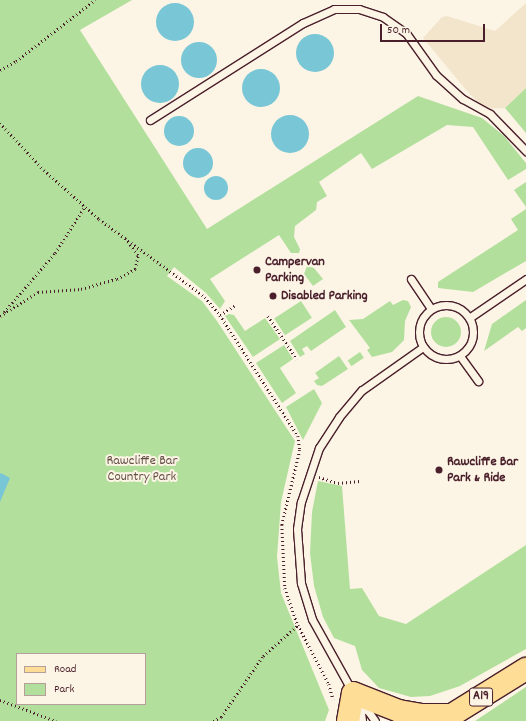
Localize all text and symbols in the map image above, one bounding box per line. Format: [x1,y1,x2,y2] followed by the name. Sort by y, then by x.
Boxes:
[382,16,487,42] scale bar
[387,22,410,39] text: 50 m
[265,254,325,286] place label: Campervan Parking
[252,265,262,275] marker: Campervan Parking
[281,288,368,304] place label: Disabled Parking
[268,291,278,301] marker: Disabled Parking
[106,453,178,486] park label: Rawcliffe Bar Country Park
[447,454,518,486] place label: Rawcliffe Bar Park & Ride
[434,465,444,475] marker: Rawcliffe Bar Park & Ride
[16,653,146,705] legend
[54,661,76,678] text: Road
[54,681,74,698] text: Park
[469,686,493,708] road number: A19

